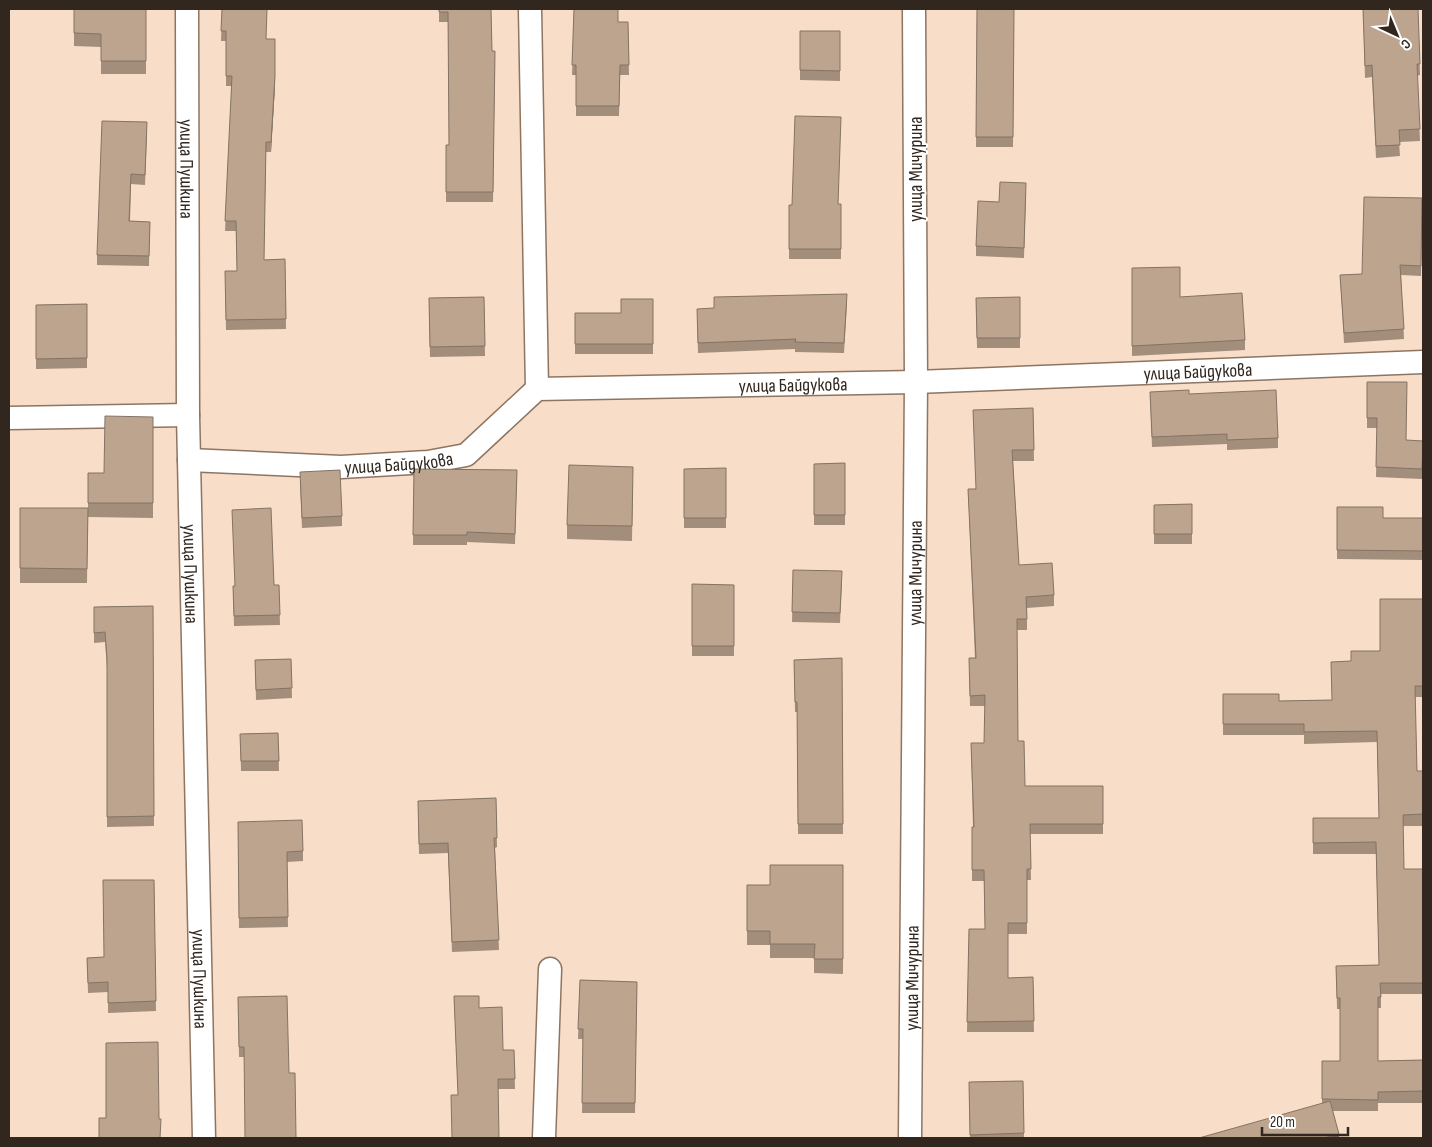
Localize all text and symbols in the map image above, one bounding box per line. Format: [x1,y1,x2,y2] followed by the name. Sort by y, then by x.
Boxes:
[1372,10,1422,60] north arrow
[1397,35,1414,53] text: С
[905,116,928,222] street label: улица Мичурина
[174,119,198,219] street label: улица Пушкина
[1143,359,1253,386] street label: улица Байдукова
[738,373,848,398] street label: улица Байдукова
[344,448,455,480] street label: улица Байдукова
[904,520,928,626] street label: улица Мичурина
[177,524,203,624] street label: улица Пушкина
[901,925,925,1031] street label: улица Мичурина
[186,929,212,1029] street label: улица Пушкина
[1262,1104,1348,1136] scale bar
[1270,1113,1295,1132] text: 20 m

